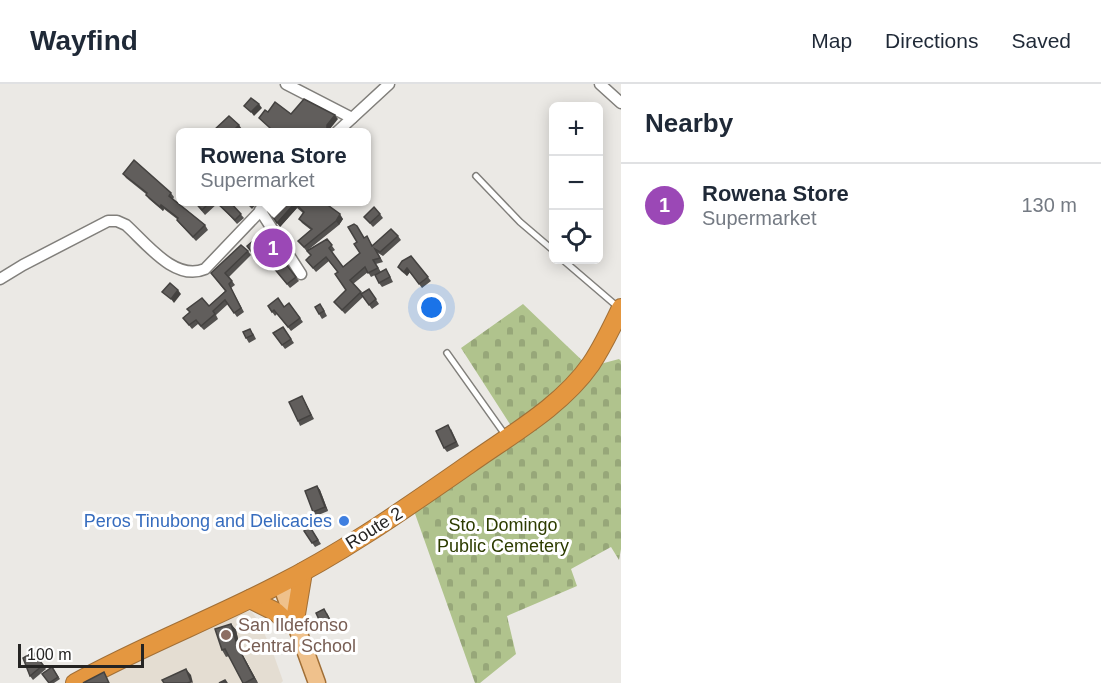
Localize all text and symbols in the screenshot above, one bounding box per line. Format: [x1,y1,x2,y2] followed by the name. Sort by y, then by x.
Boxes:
[30,25,138,56] text: Wayfind
[811,29,852,52] text: Map
[885,29,978,52] text: Directions
[1011,29,1071,52] text: Saved
[549,102,603,264] map controls
[549,102,603,156] button: +
[645,108,733,138] text: Nearby
[176,128,371,206] popup
[200,143,347,168] text: Rowena Store
[549,156,603,210] button: −
[200,169,315,191] text: Supermarket
[702,181,849,206] text: Rowena Store
[659,194,670,216] text: 1
[1021,194,1077,216] text: 130 m
[702,207,817,229] text: Supermarket
[549,210,603,264] button: locate
[254,226,292,270] pin: 1
[417,293,446,322] your location
[342,503,406,553] street label: Route 2
[84,511,332,531] place label: Peros Tinubong and Delicacies
[337,514,351,528] marker: Peros Tinubong and Delicacies
[437,515,569,556] park label: Sto. Domingo Public Cemetery
[238,615,356,656] place label: San Ildefonso Central School
[219,628,233,642] marker: San Ildefonso Central School
[18,641,144,668] scale bar
[27,646,71,663] text: 100 m

